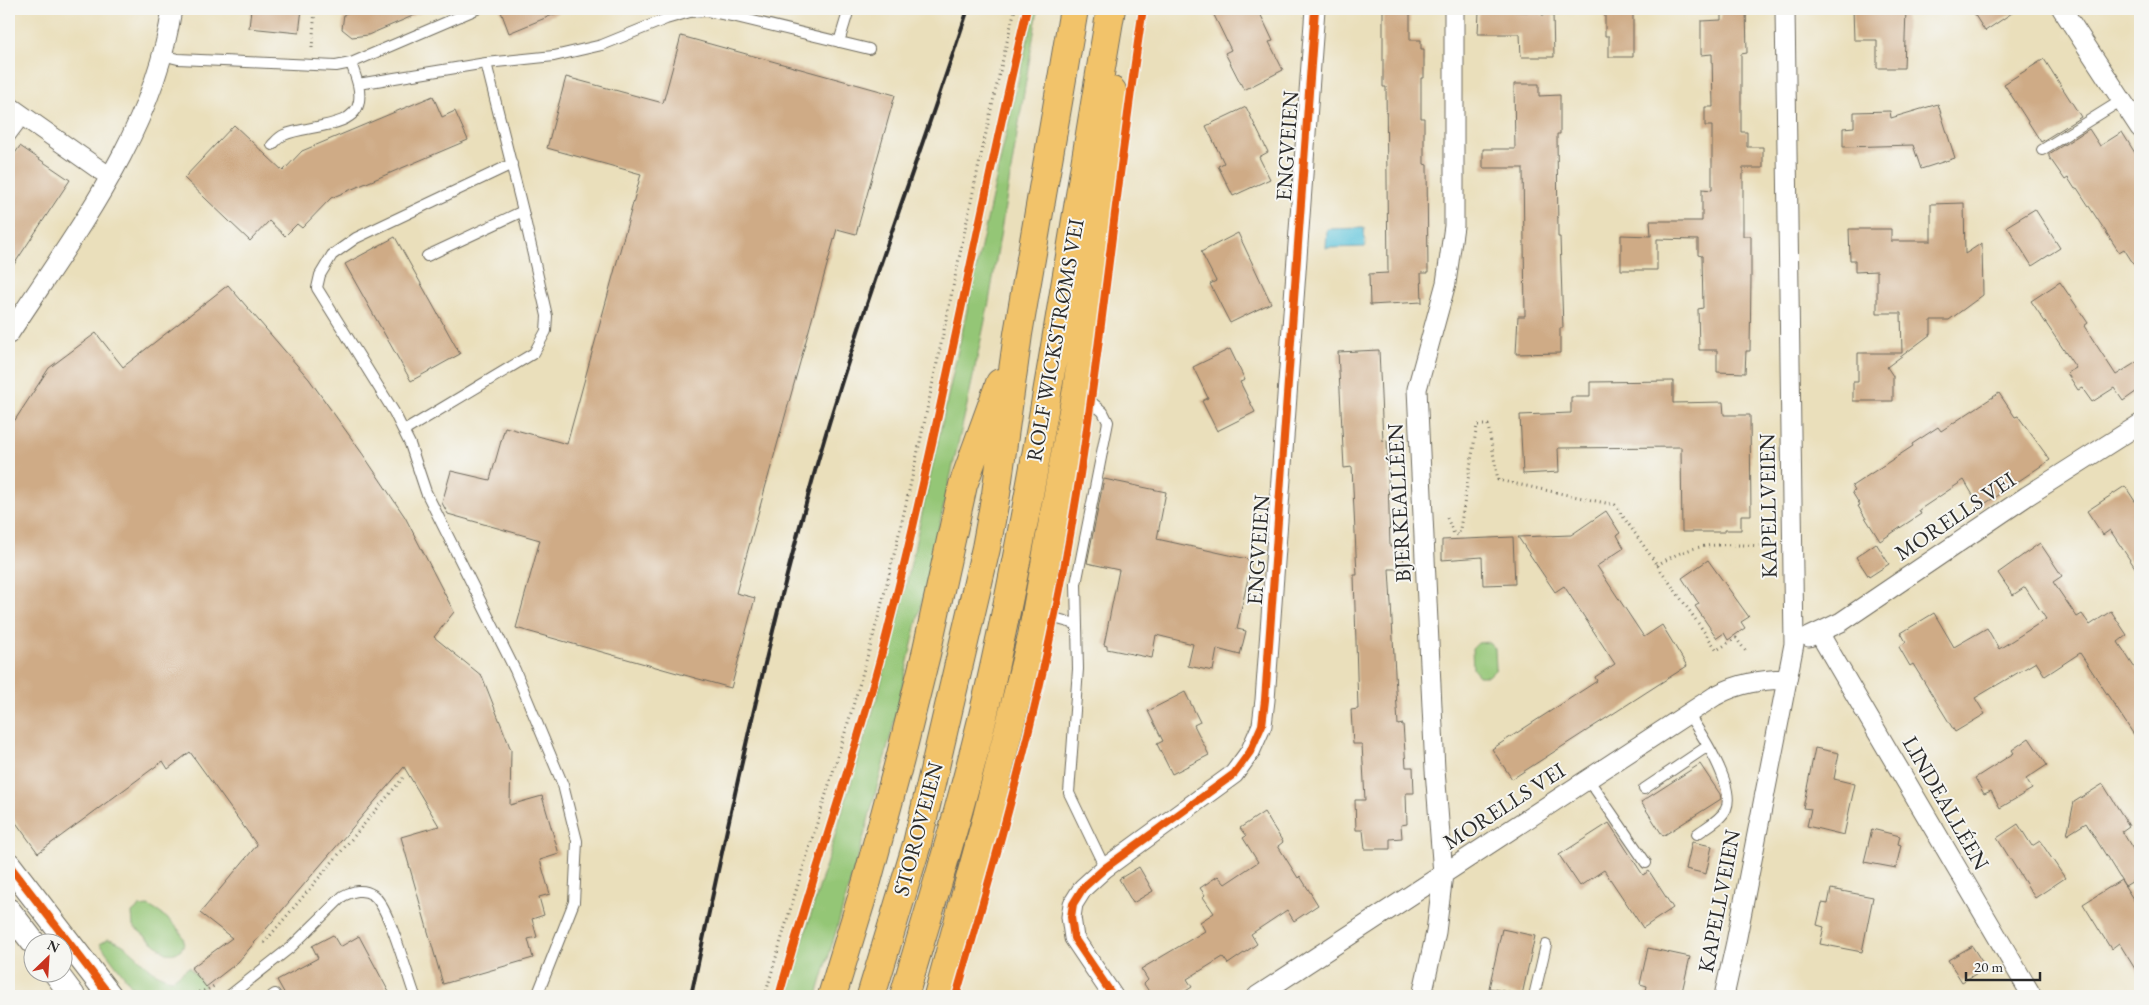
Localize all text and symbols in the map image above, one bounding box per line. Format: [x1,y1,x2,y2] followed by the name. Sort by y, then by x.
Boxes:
[1269,89,1305,202] street label: ENGVEIEN
[1019,216,1091,464] street label: ROLF WICKSTRØMS VEI
[1380,422,1418,583] street label: BJERKEALLÉEN
[1752,433,1784,579] street label: KAPELLVEIEN
[1889,465,2021,567] street label: MORELLS VEI
[1240,493,1276,606] street label: ENGVEIEN
[1896,731,1996,876] street label: LINDEALLÉEN
[1438,756,1571,856] street label: MORELLS VEI
[886,758,950,899] street label: STOROVEIEN
[1691,827,1747,975] street label: KAPELLVEIEN
[22,932,72,982] north arrow
[45,936,63,957] text: N
[1966,950,2040,982] scale bar
[1974,957,2003,976] text: 20 m

